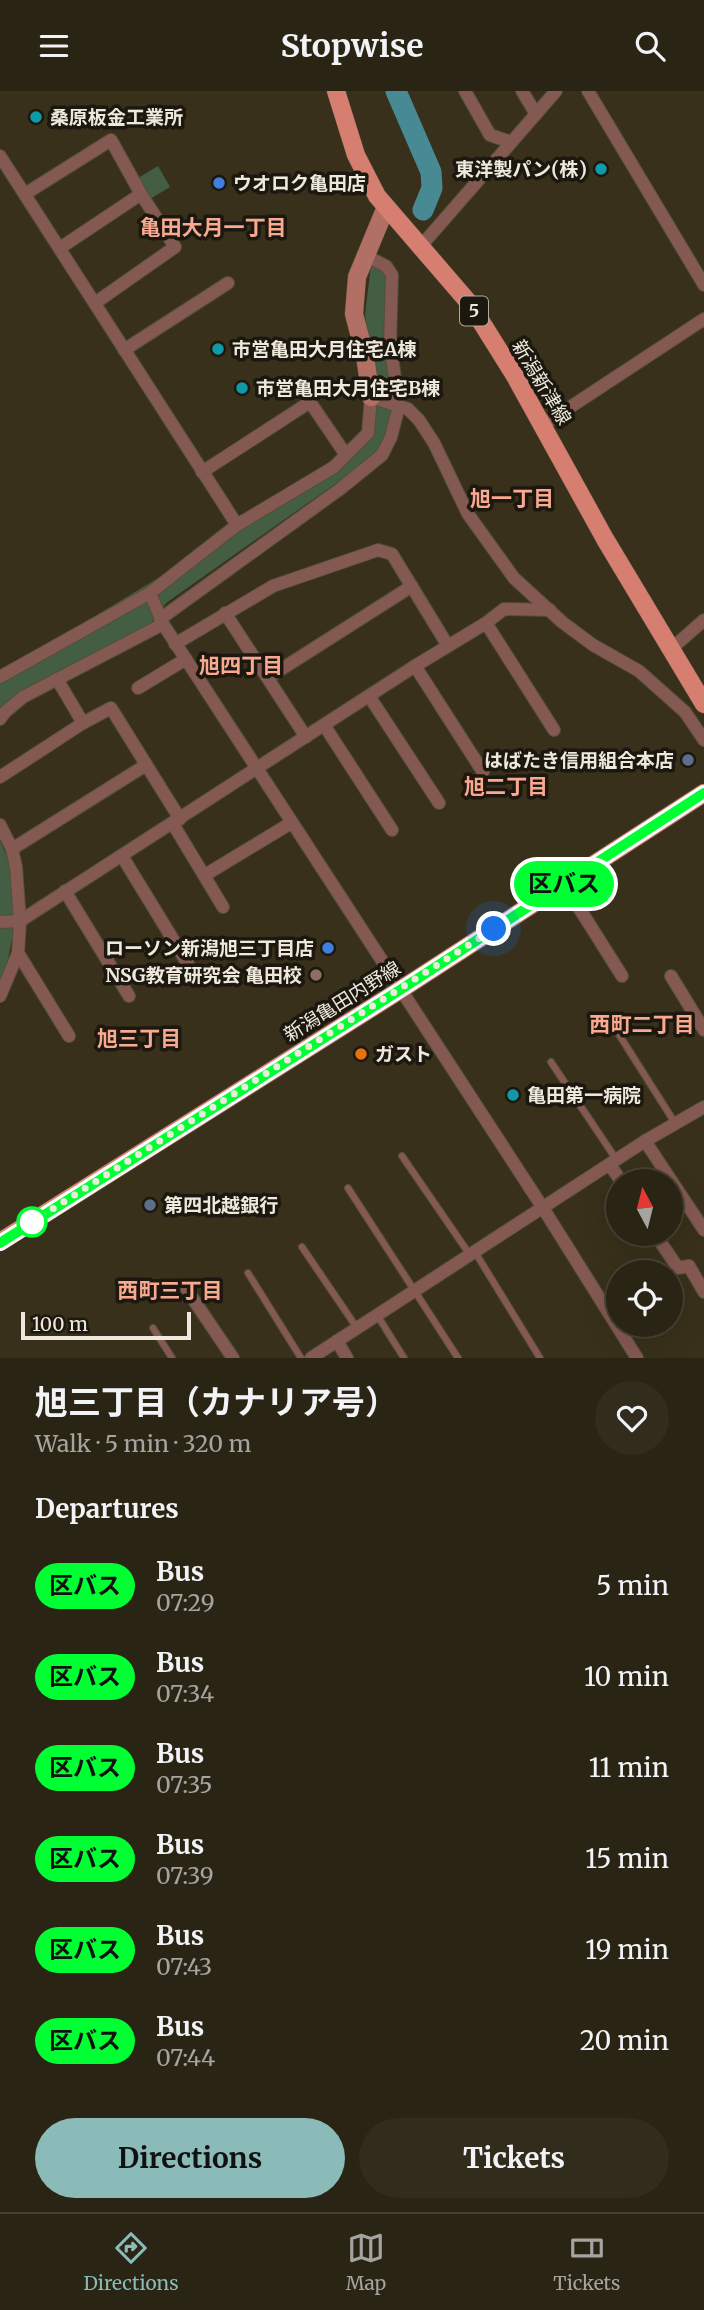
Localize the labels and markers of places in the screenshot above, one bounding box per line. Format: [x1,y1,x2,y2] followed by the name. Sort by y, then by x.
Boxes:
[50,105,183,129] place label: 桑原板金工業所
[28,109,44,125] marker: 桑原板金工業所
[455,157,587,181] place label: 東洋製パン(株)
[593,161,609,177] marker: 東洋製パン(株)
[233,171,366,195] place label: ウオロク亀田店
[211,175,227,191] marker: ウオロク亀田店
[232,337,416,361] place label: 市営亀田大月住宅A棟
[210,341,226,357] marker: 市営亀田大月住宅A棟
[256,376,440,400] place label: 市営亀田大月住宅B棟
[234,380,250,396] marker: 市営亀田大月住宅B棟
[484,748,674,772] place label: はばたき信用組合本店
[680,752,696,768] marker: はばたき信用組合本店
[105,936,314,960] place label: ローソン新潟旭三丁目店
[320,940,336,956] marker: ローソン新潟旭三丁目店
[105,963,302,987] place label: NSG教育研究会 亀田校
[308,967,324,983] marker: NSG教育研究会 亀田校
[375,1042,432,1066] place label: ガスト
[353,1046,369,1062] marker: ガスト
[527,1083,641,1107] place label: 亀田第一病院
[505,1087,521,1103] marker: 亀田第一病院
[164,1193,278,1217] place label: 第四北越銀行
[142,1197,158,1213] marker: 第四北越銀行
[17,1207,47,1237] unlabelled marker

